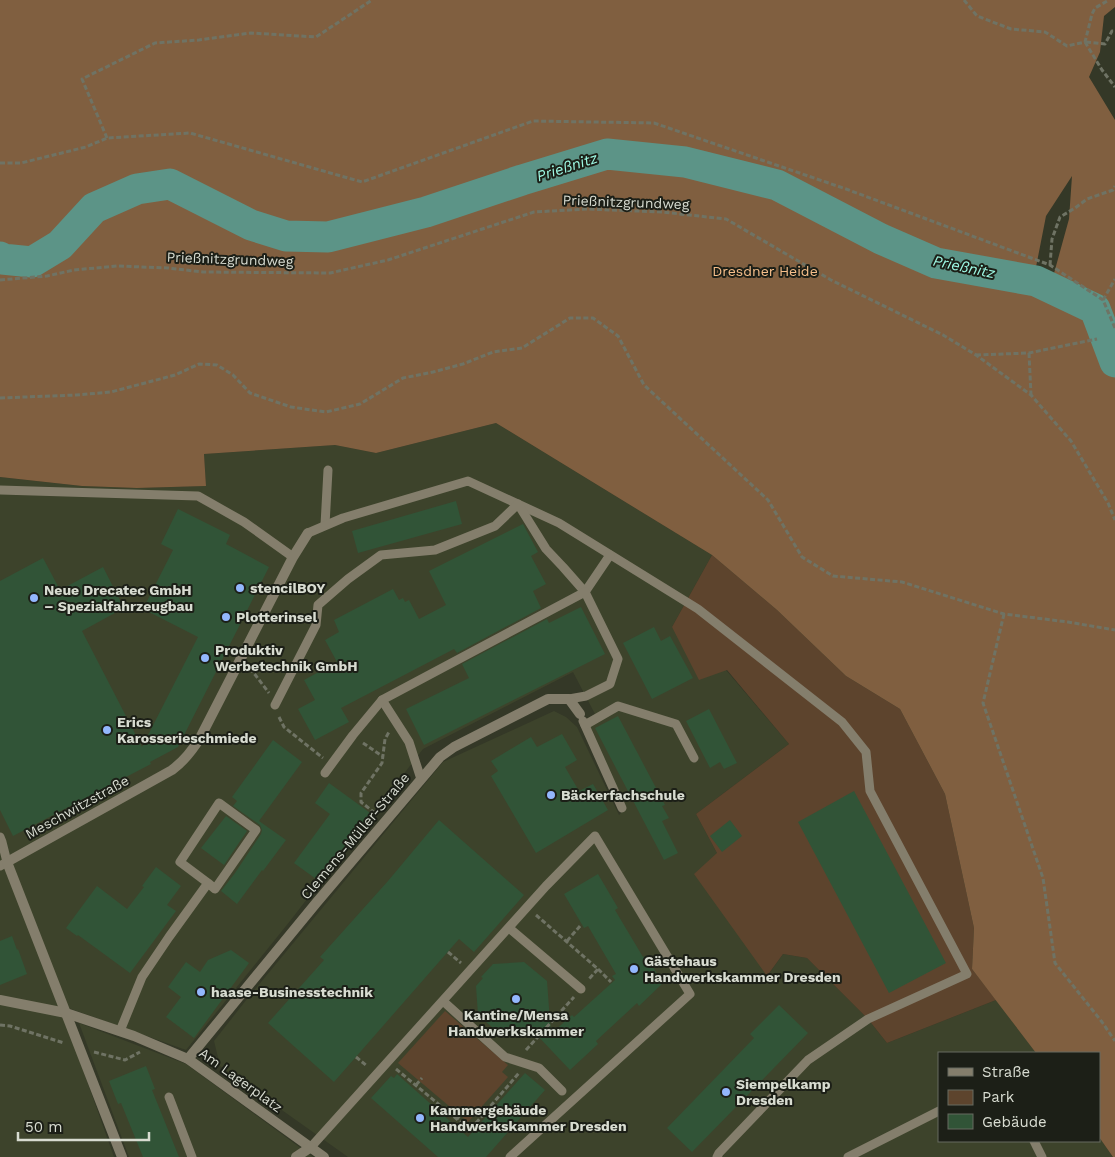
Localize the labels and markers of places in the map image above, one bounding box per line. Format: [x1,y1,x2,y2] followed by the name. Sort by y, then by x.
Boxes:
[250,580,326,596] place label: stencilBOY
[44,582,193,614] place label: Neue Drecatec GmbH – Spezialfahrzeugbau
[234,582,246,594] marker: stencilBOY
[28,592,40,604] marker: Neue Drecatec GmbH – Spezialfahrzeugbau
[236,609,317,625] place label: Plotterinsel
[220,611,232,623] marker: Plotterinsel
[215,642,358,674] place label: Produktiv Werbetechnik GmbH
[199,652,211,664] marker: Produktiv Werbetechnik GmbH
[117,714,257,746] place label: Erics Karosserieschmiede
[101,724,113,736] marker: Erics Karosserieschmiede
[561,787,685,803] place label: Bäckerfachschule
[545,789,557,801] marker: Bäckerfachschule
[644,953,841,985] place label: Gästehaus Handwerkskammer Dresden
[628,963,640,975] marker: Gästehaus Handwerkskammer Dresden
[211,984,373,1000] place label: haase-Businesstechnik
[195,986,207,998] marker: haase-Businesstechnik
[510,993,522,1005] marker: Kantine/Mensa Handwerkskammer
[448,1007,584,1039] place label: Kantine/Mensa Handwerkskammer
[736,1076,831,1108] place label: Siempelkamp Dresden
[720,1086,732,1098] marker: Siempelkamp Dresden
[430,1102,627,1134] place label: Kammergebäude Handwerkskammer Dresden
[414,1112,426,1124] marker: Kammergebäude Handwerkskammer Dresden

